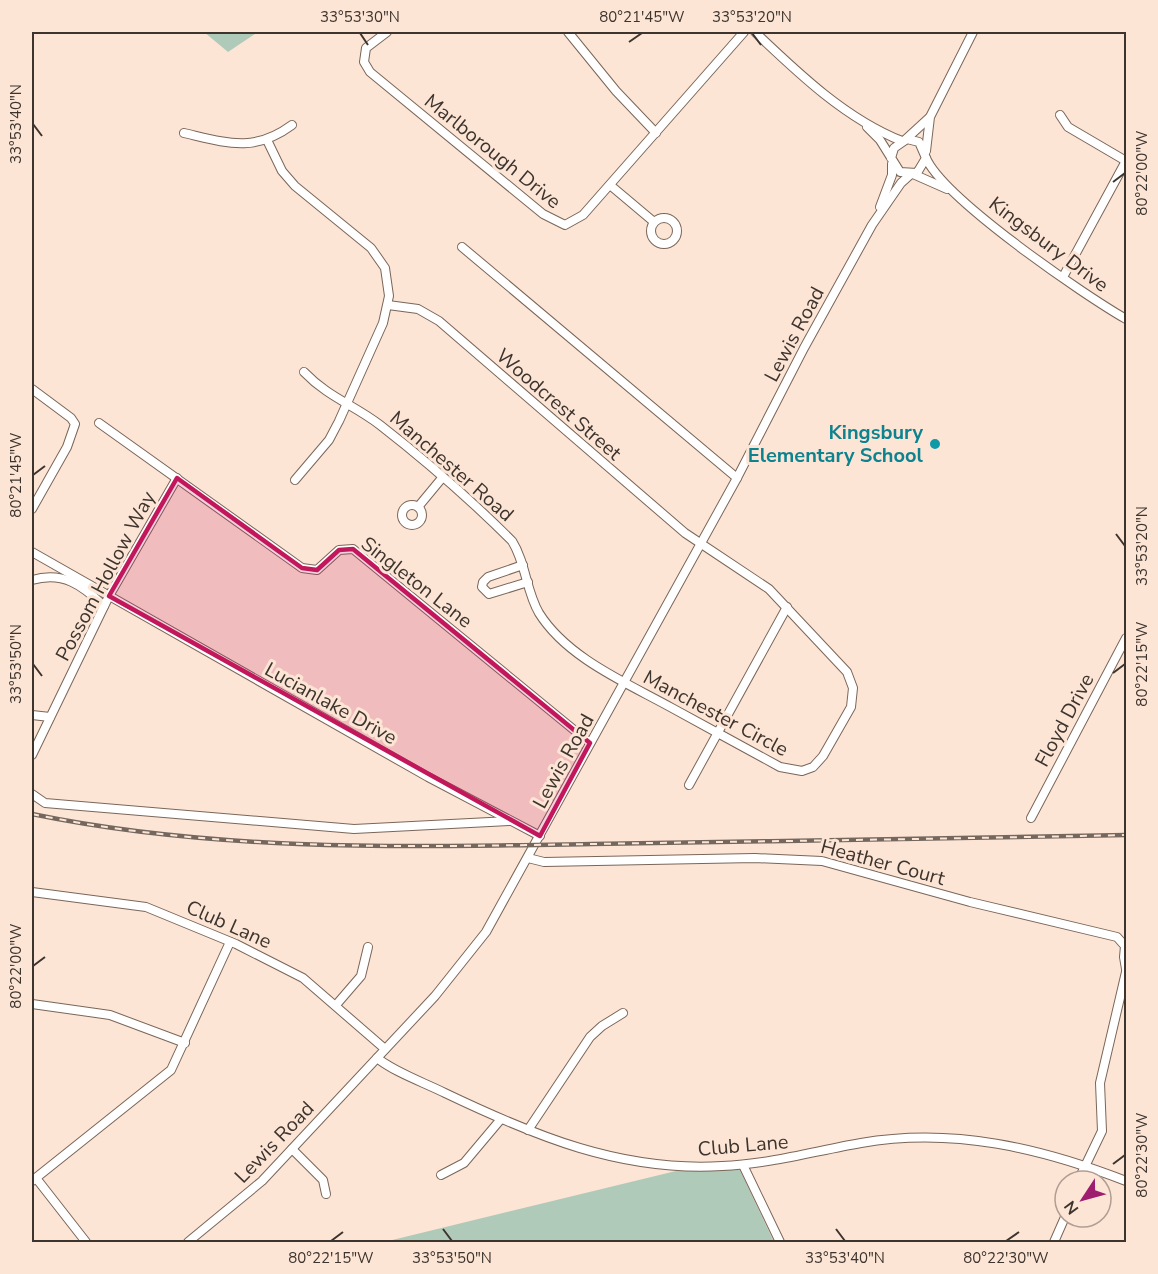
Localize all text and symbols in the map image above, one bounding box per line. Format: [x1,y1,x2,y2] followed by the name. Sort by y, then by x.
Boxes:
[320,7,400,27] text: 33°53'30"N
[599,7,685,27] text: 80°21'45"W
[712,7,792,27] text: 33°53'20"N
[6,84,26,164] text: 33°53'40"N
[419,88,567,215] street label: Marlborough Drive
[1132,130,1152,216] text: 80°22'00"W
[983,190,1114,298] street label: Kingsbury Drive
[758,282,831,386] street label: Lewis Road
[490,342,628,467] street label: Woodcrest Street
[384,405,519,528] street label: Manchester Road
[748,419,924,469] place label: Kingsbury Elementary School
[6,432,26,518] text: 80°21'45"W
[928,437,942,451] marker: Kingsbury Elementary School
[49,486,162,666] street label: Possom Hollow Way
[1132,506,1152,586] text: 33°53'20"N
[355,530,478,634] street label: Singleton Lane
[1132,621,1152,707] text: 80°22'15"W
[6,624,26,704] text: 33°53'50"N
[260,656,402,751] street label: Lucianlake Drive
[639,664,793,763] street label: Manchester Circle
[1029,669,1100,772] street label: Floyd Drive
[526,709,600,813] street label: Lewis Road
[818,833,949,892] street label: Heather Court
[182,894,276,955] street label: Club Lane
[6,923,26,1009] text: 80°22'00"W
[229,1096,320,1189] street label: Lewis Road
[1132,1112,1152,1198] text: 80°22'30"W
[697,1128,789,1163] street label: Club Lane
[1053,1169,1113,1229] north arrow
[1059,1196,1084,1219] text: N
[288,1248,374,1268] text: 80°22'15"W
[412,1248,492,1268] text: 33°53'50"N
[805,1248,885,1268] text: 33°53'40"N
[963,1248,1049,1268] text: 80°22'30"W

